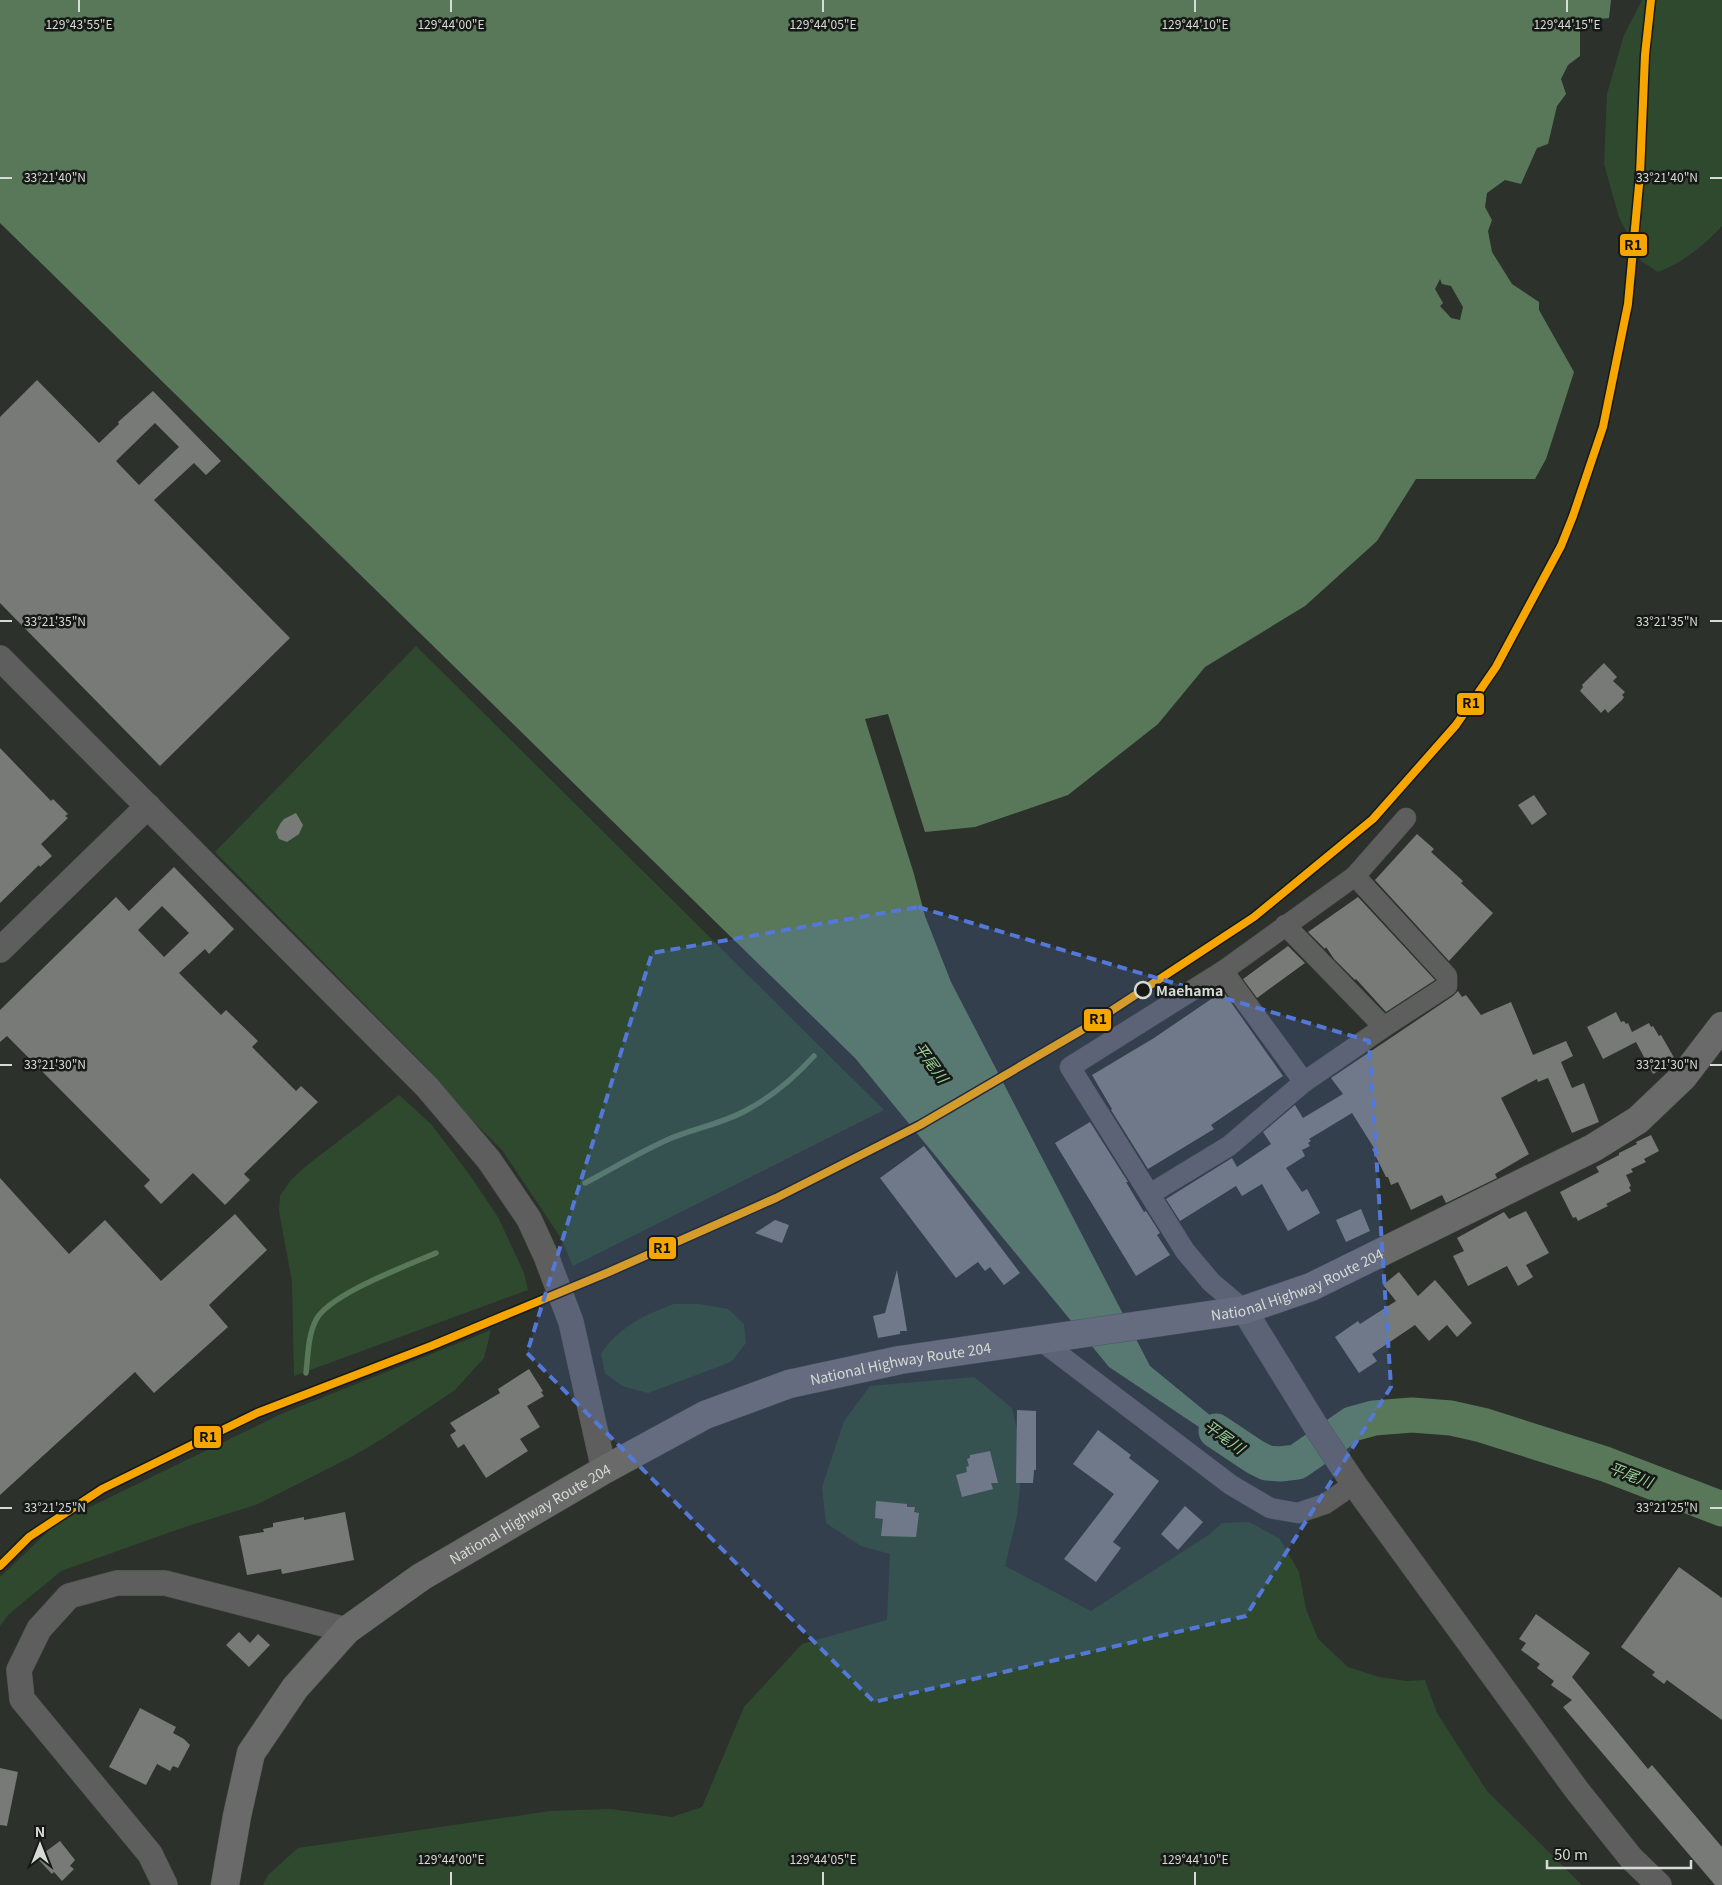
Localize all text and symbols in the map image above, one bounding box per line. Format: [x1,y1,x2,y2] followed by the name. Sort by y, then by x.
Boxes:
[45,15,113,32] text: 129°43'55"E
[417,15,485,32] text: 129°44'00"E
[789,15,857,32] text: 129°44'05"E
[1161,15,1229,32] text: 129°44'10"E
[1533,15,1601,32] text: 129°44'15"E
[24,168,86,185] text: 33°21'40"N
[1636,168,1698,185] text: 33°21'40"N
[1619,233,1648,257] line badge: R1
[1624,234,1642,254] text: R1
[24,612,86,629] text: 33°21'35"N
[1636,612,1698,629] text: 33°21'35"N
[1456,692,1485,716] line badge: R1
[1462,692,1480,712] text: R1
[1156,980,1223,1000] place label: Maehama
[1134,981,1152,999] marker: Maehama
[1083,1008,1112,1032] line badge: R1
[1089,1008,1107,1028] text: R1
[910,1038,955,1088] water label: 平尾川
[24,1055,86,1072] text: 33°21'30"N
[1636,1055,1698,1072] text: 33°21'30"N
[648,1236,677,1260] line badge: R1
[653,1237,671,1257] text: R1
[1209,1243,1387,1325] street label: National Highway Route 204
[808,1337,992,1389] street label: National Highway Route 204
[1201,1414,1251,1459] water label: 平尾川
[193,1425,222,1449] line badge: R1
[199,1426,217,1446] text: R1
[1606,1456,1658,1493] water label: 平尾川
[445,1458,614,1568] street label: National Highway Route 204
[24,1498,86,1515] text: 33°21'25"N
[1636,1498,1698,1515] text: 33°21'25"N
[15,1820,65,1870] north arrow
[35,1821,45,1841] text: N
[1547,1838,1691,1870] scale bar
[1554,1843,1588,1864] text: 50 m
[417,1850,485,1867] text: 129°44'00"E
[789,1850,857,1867] text: 129°44'05"E
[1161,1850,1229,1867] text: 129°44'10"E

